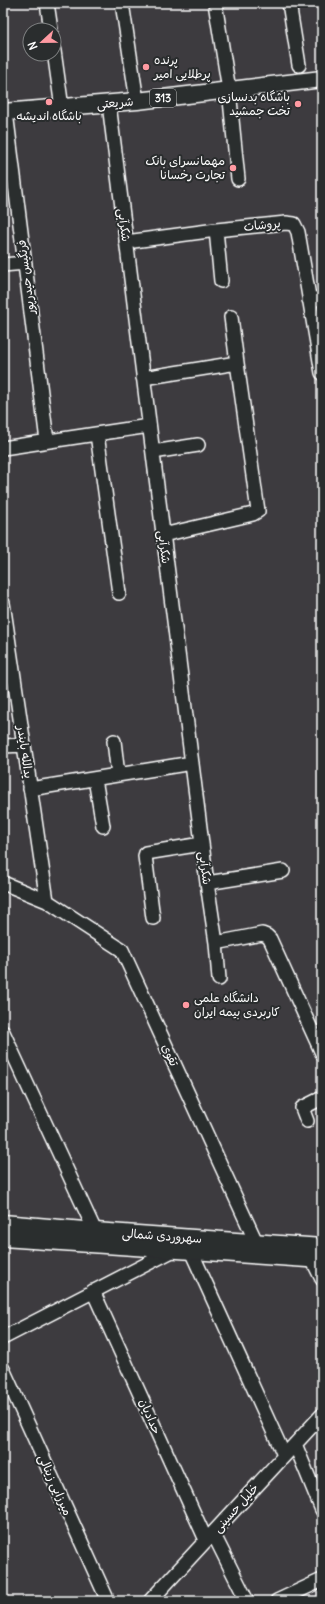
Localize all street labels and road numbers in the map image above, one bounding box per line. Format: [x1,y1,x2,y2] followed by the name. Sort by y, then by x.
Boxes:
[150,89,176,107] road number: 313
[96,93,134,113] street label: شریعتی
[114,207,134,243] street label: شکرآبی
[243,215,281,235] street label: پروشات
[13,239,39,316] street label: فرنگیس حیدرپور
[154,529,174,565] street label: شکرآبی
[13,723,37,780] street label: یدالله بایندر
[195,850,215,886] street label: شکرآبی
[159,1041,182,1069] street label: تقوی
[121,1225,203,1247] street label: سهروردی شمالی
[136,1396,165,1436] street label: حدادیان
[34,1452,76,1518] street label: میرزایی زینالی
[210,1480,262,1536] street label: خلیل حسینی

